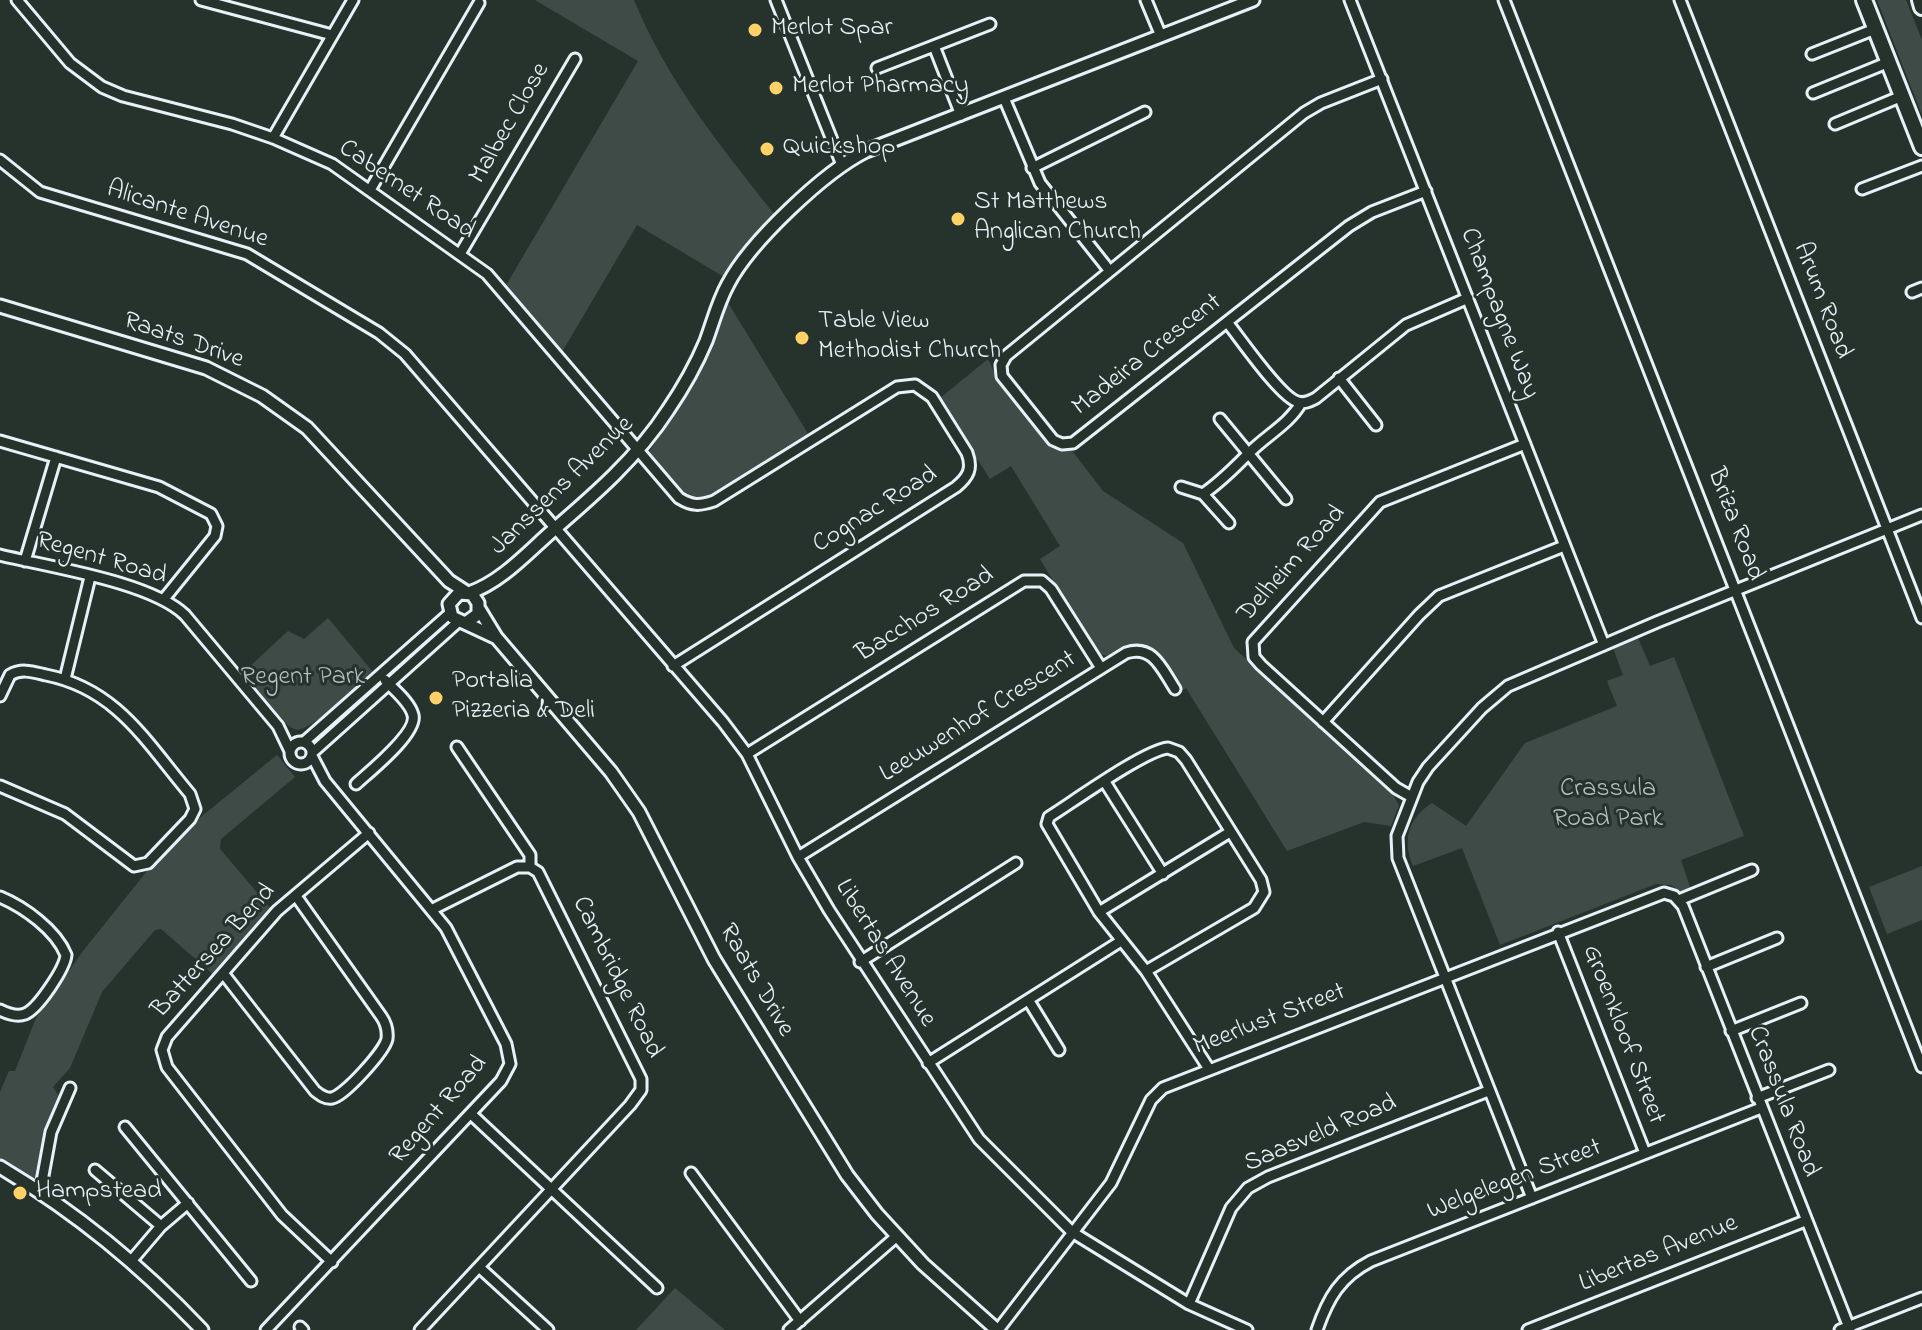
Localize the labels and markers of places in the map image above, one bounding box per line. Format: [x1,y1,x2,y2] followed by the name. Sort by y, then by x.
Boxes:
[771,14,893,46] place label: Merlot Spar
[746,21,764,39] marker: Merlot Spar
[792,72,969,104] place label: Merlot Pharmacy
[767,79,785,97] marker: Merlot Pharmacy
[783,133,895,165] place label: Quickshop
[758,140,776,158] marker: Quickshop
[974,188,1141,250] place label: St Matthews Anglican Church
[949,210,967,228] marker: St Matthews Anglican Church
[818,307,1001,368] place label: Table View Methodist Church
[793,329,811,347] marker: Table View Methodist Church
[452,667,595,728] place label: Portalia Pizzeria & Deli
[427,689,445,707] marker: Portalia Pizzeria & Deli
[36,1177,162,1209] place label: Hampstead
[11,1184,29,1202] marker: Hampstead

